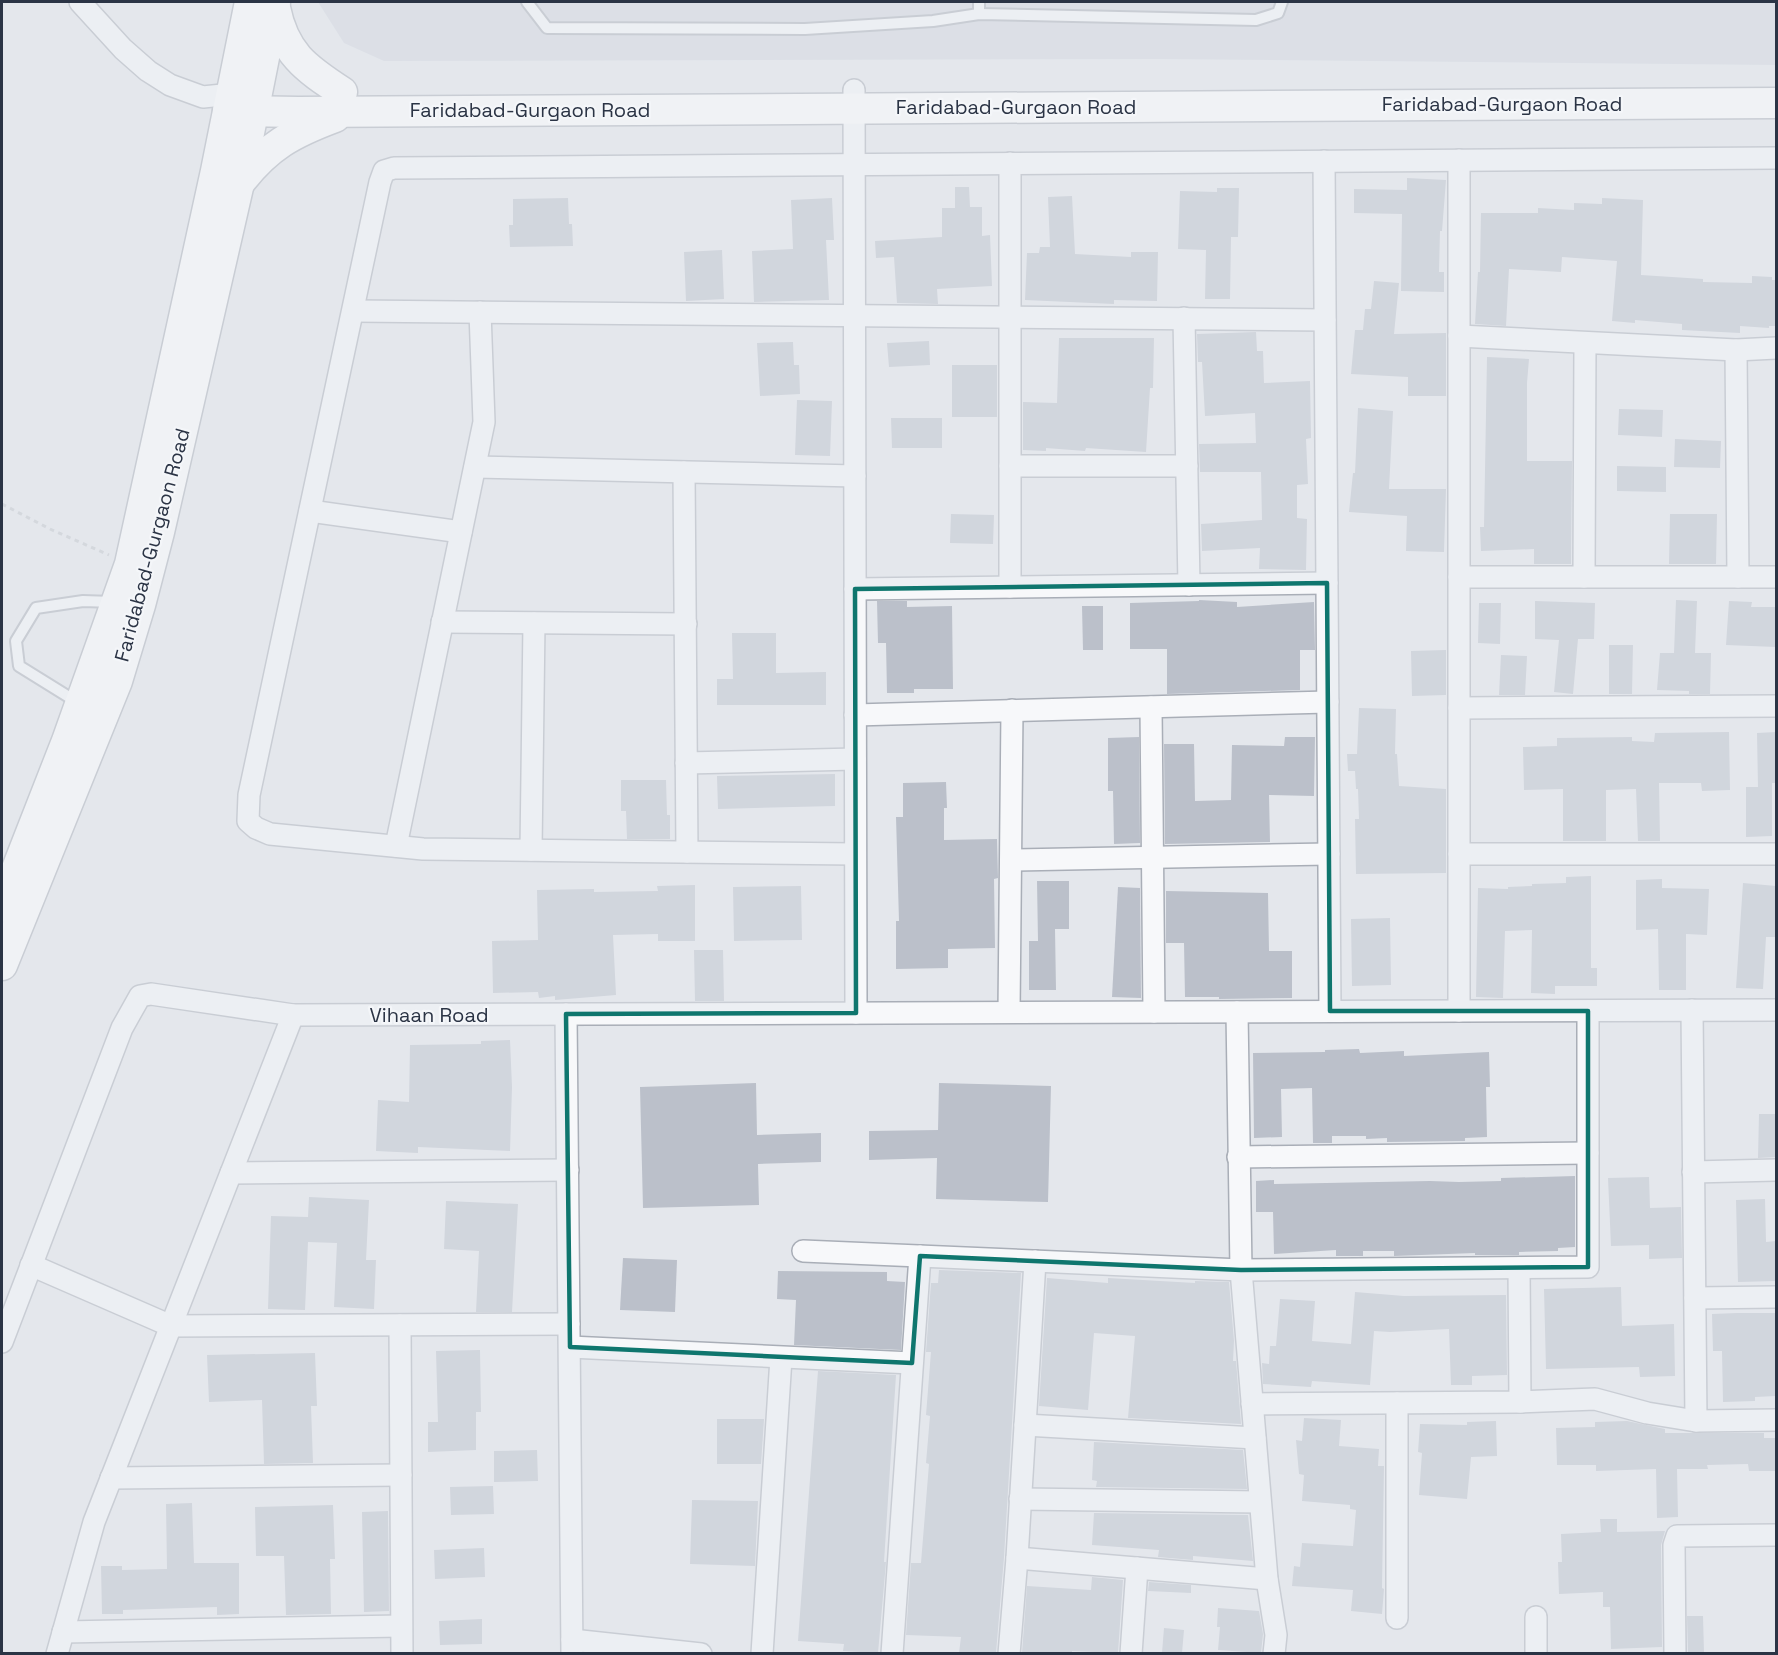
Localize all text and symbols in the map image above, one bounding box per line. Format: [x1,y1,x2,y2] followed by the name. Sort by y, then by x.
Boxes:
[1382,91,1622,117] street label: Faridabad-Gurgaon Road
[896,94,1136,120] street label: Faridabad-Gurgaon Road
[410,97,650,123] street label: Faridabad-Gurgaon Road
[108,425,196,665] street label: Faridabad-Gurgaon Road
[369,1002,489,1028] street label: Vihaan Road

